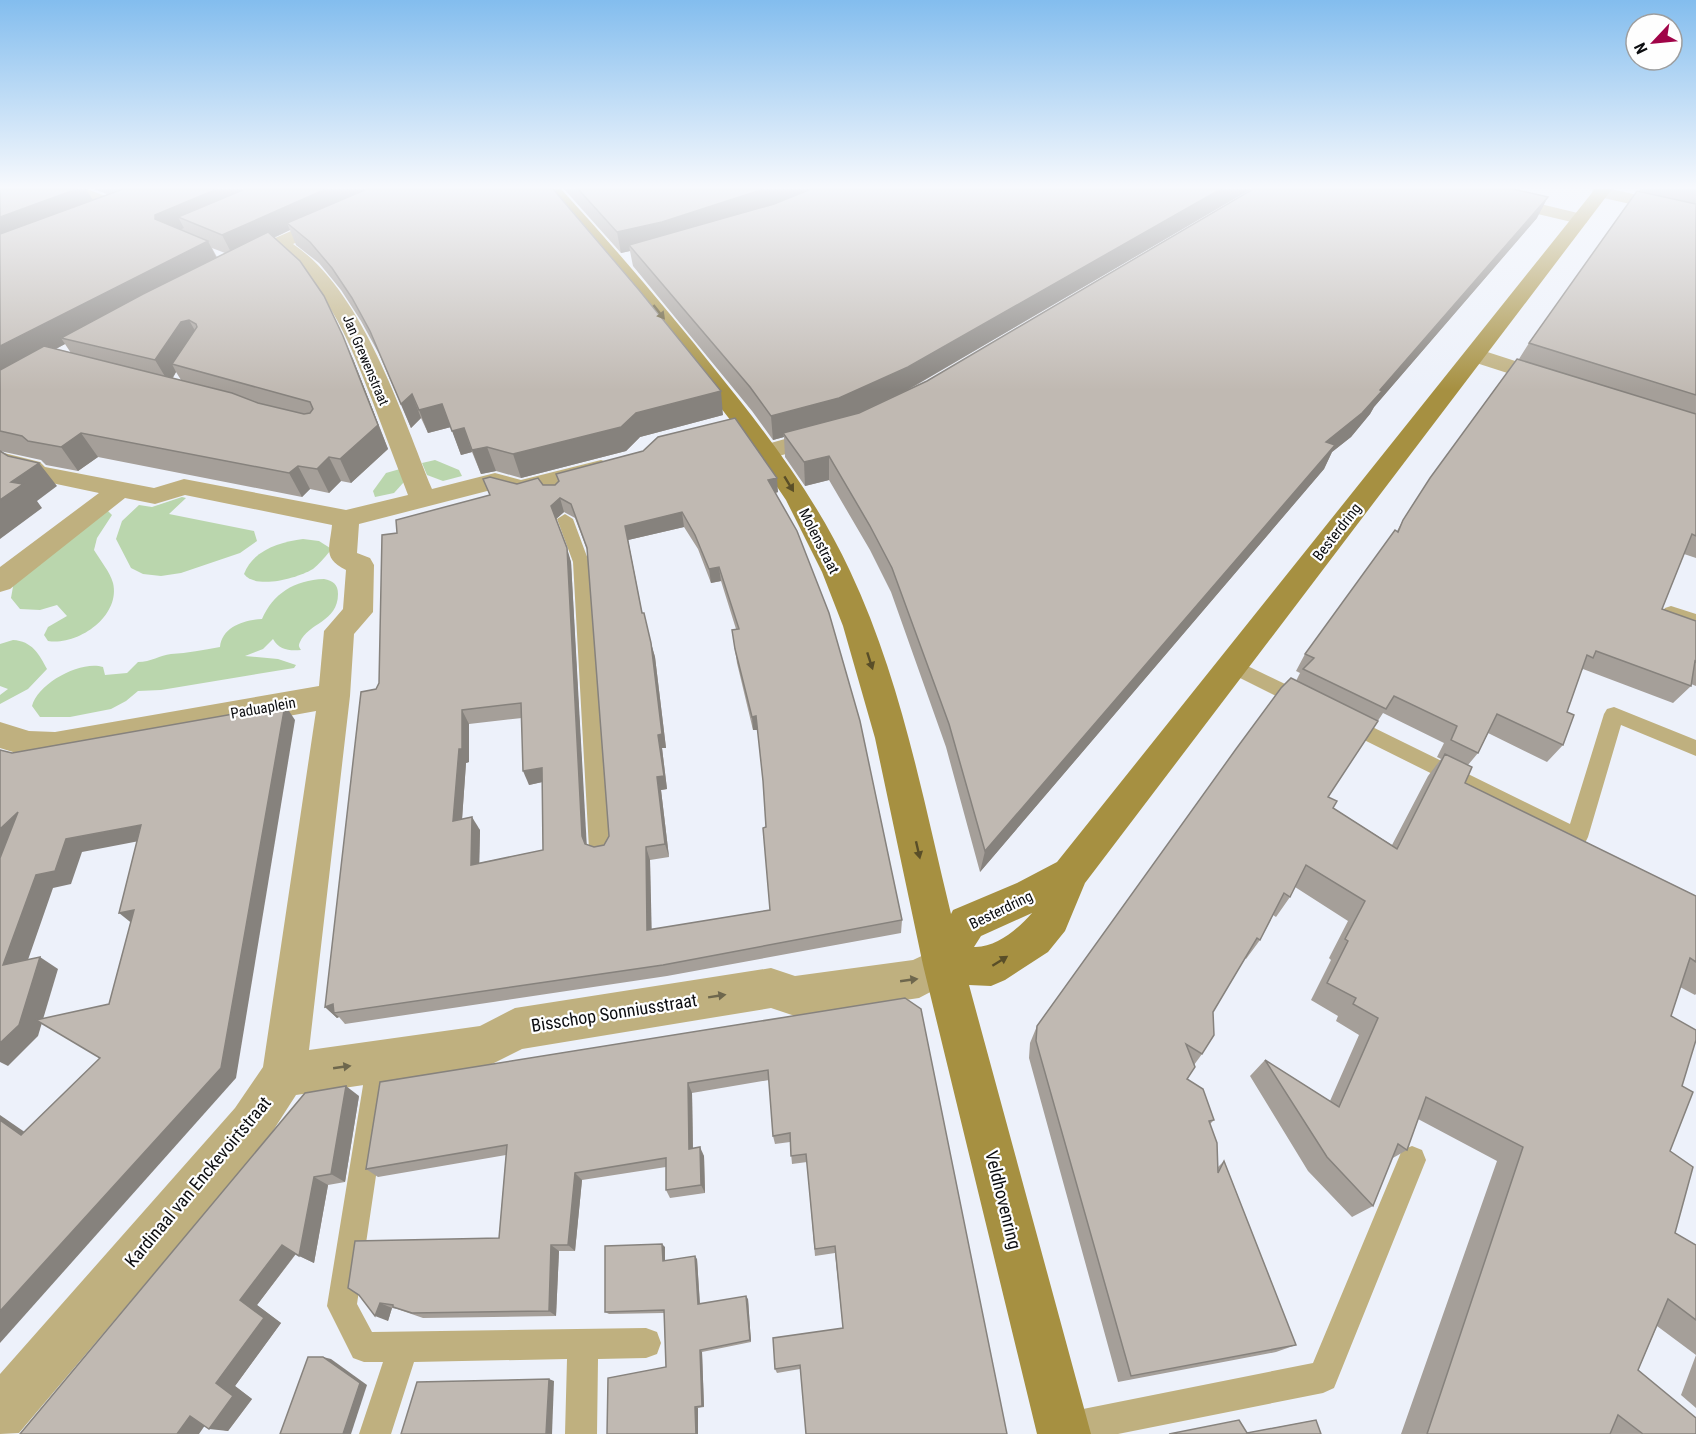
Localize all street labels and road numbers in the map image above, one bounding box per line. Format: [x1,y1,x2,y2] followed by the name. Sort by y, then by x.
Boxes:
[340,312,392,408] street label: Jan Grewenstraat
[1309,500,1365,564] street label: Besterdring
[795,505,843,577] street label: Molenstraat
[229,693,297,723] street label: Paduaplein
[966,887,1036,933] street label: Besterdring
[530,989,698,1036] street label: Bisschop Sonniusstraat
[120,1092,275,1271] street label: Kardinaal van Enckevoirtstraat
[981,1148,1026,1251] street label: Veldhovenring

